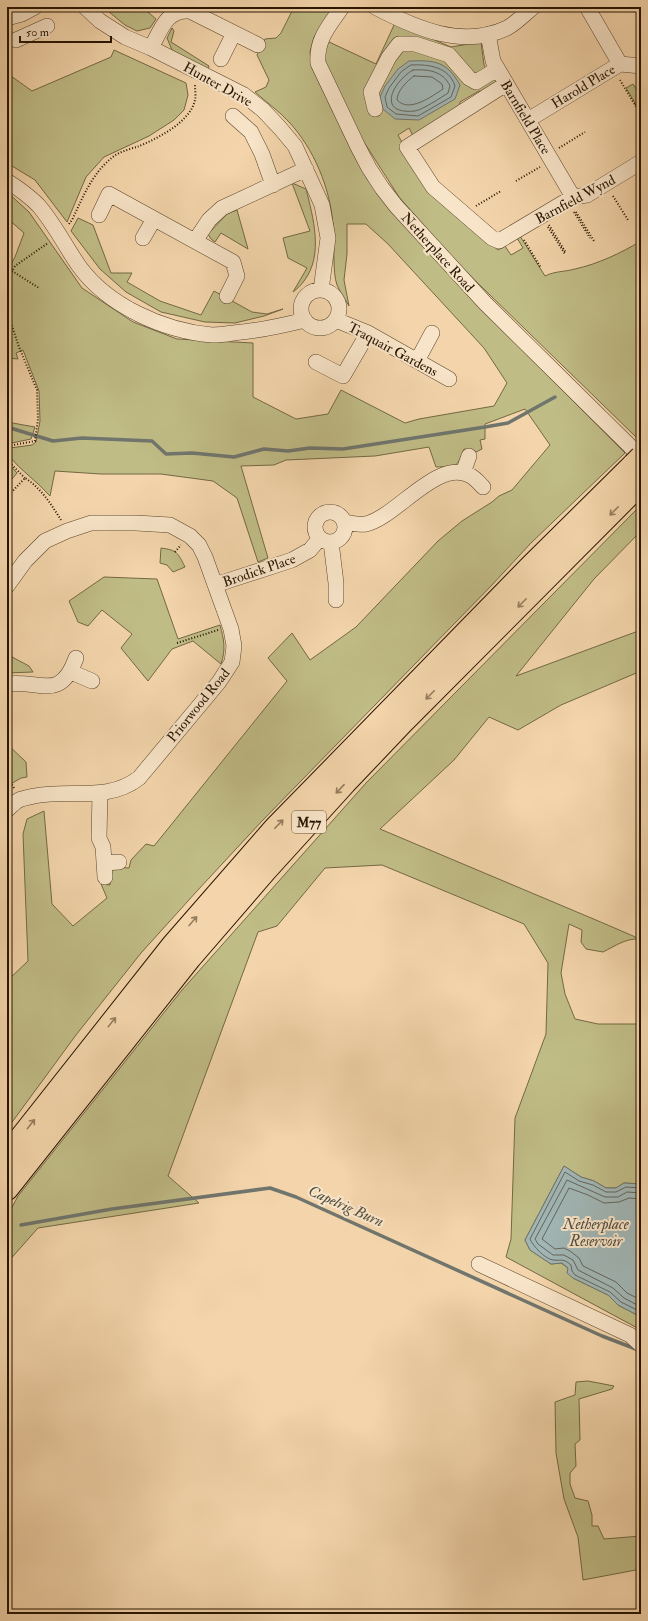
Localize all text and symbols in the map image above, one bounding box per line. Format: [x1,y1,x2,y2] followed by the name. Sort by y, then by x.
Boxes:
[20,18,111,44] scale bar
[26,25,50,40] text: 50 m
[180,58,255,110] street label: Hunter Drive
[548,61,618,112] street label: Harold Place
[497,77,554,157] street label: Barnfield Place
[532,171,619,229] street label: Barnfield Wynd
[397,209,478,296] street label: Netherplace Road
[345,319,441,380] street label: Traquair Gardens
[609,506,619,516] one-way arrow
[221,550,298,591] street label: Brodick Place
[517,598,527,608] one-way arrow
[163,665,233,746] street label: Priorwood Road
[425,690,435,700] one-way arrow
[335,783,344,794] one-way arrow
[292,811,326,833] road number: M77
[274,819,284,829] one-way arrow
[189,916,198,927] one-way arrow
[107,1017,116,1028] one-way arrow
[27,1119,35,1130] one-way arrow
[305,1181,386,1231] water label: Capelrig Burn
[562,1215,630,1251] water label: Netherplace Reservoir

